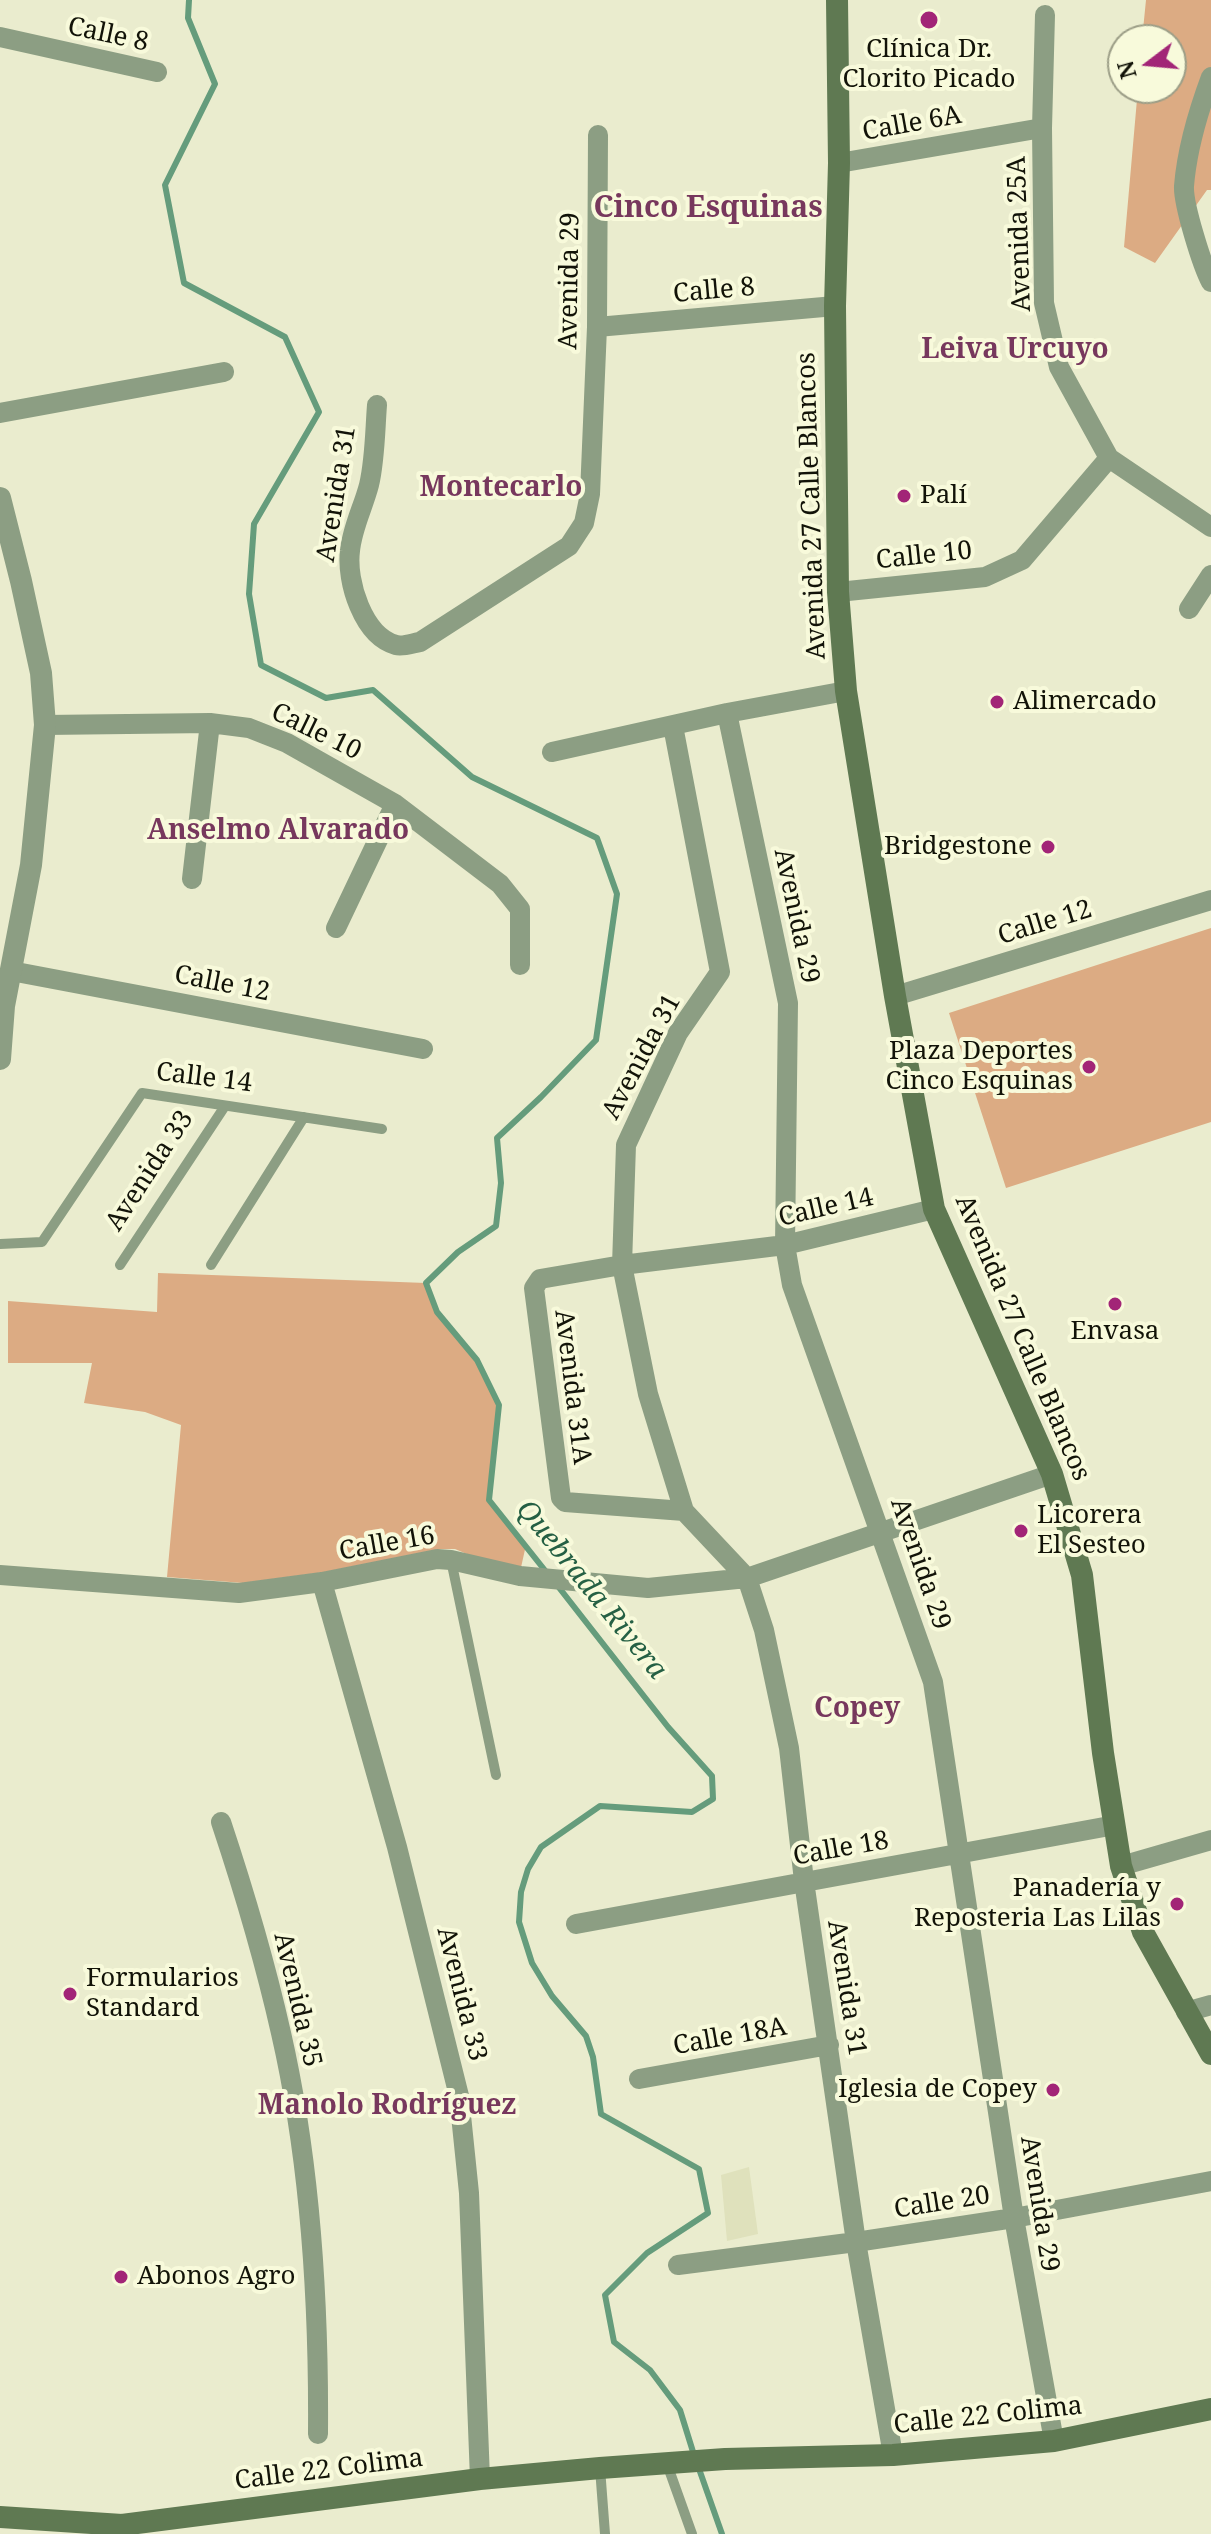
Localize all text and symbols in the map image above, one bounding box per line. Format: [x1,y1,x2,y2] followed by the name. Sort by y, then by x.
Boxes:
[918,9,940,31] marker: Clínica Dr. Clorito Picado
[65,11,151,59] street label: Calle 8
[1107,24,1187,104] north arrow
[843,34,1015,96] place label: Clínica Dr. Clorito Picado
[1109,58,1143,83] text: N
[860,100,964,148] street label: Calle 6A
[1002,156,1038,312] street label: Avenida 25A
[593,190,823,226] district label: Cinco Esquinas
[553,212,587,350] street label: Avenida 29
[672,272,756,310] street label: Calle 8
[921,333,1109,367] district label: Leiva Urcuyo
[791,352,833,660] street label: Avenida 27 Calle Blancos
[311,424,363,564] street label: Avenida 31
[419,471,583,505] district label: Montecarlo
[920,480,967,512] place label: Palí
[895,487,913,505] marker: Palí
[874,535,974,577] street label: Calle 10
[1013,686,1157,718] place label: Alimercado
[988,693,1006,711] marker: Alimercado
[266,697,366,767] street label: Calle 10
[147,814,409,848] district label: Anselmo Alvarado
[884,831,1032,863] place label: Bridgestone
[1039,838,1057,856] marker: Bridgestone
[766,846,826,986] street label: Avenida 29
[994,894,1096,952] street label: Calle 12
[172,959,272,1009] street label: Calle 12
[596,989,688,1125] street label: Avenida 31
[886,1036,1073,1098] place label: Plaza Deportes Cinco Esquinas
[154,1057,254,1099] street label: Calle 14
[1080,1058,1098,1076] marker: Plaza Deportes Cinco Esquinas
[100,1105,200,1237] street label: Avenida 33
[775,1182,877,1234] street label: Calle 14
[948,1190,1096,1486] street label: Avenida 27 Calle Blancos
[1106,1295,1124,1313] marker: Envasa
[547,1308,597,1466] street label: Avenida 31A
[1070,1316,1160,1348] place label: Envasa
[509,1494,673,1686] water label: Quebrada Rivera
[883,1494,957,1634] street label: Avenida 29
[1037,1500,1146,1562] place label: Licorera El Sesteo
[337,1520,437,1568] street label: Calle 16
[1012,1522,1030,1540] marker: Licorera El Sesteo
[814,1692,900,1726] district label: Copey
[791,1825,891,1873] street label: Calle 18
[914,1873,1161,1934] place label: Panadería y Reposteria Las Lilas
[1168,1895,1186,1913] marker: Panadería y Reposteria Las Lilas
[820,1918,872,2058] street label: Avenida 31
[429,1924,493,2064] street label: Avenida 33
[266,1930,328,2070] street label: Avenida 35
[86,1963,239,2024] place label: Formularios Standard
[61,1985,79,2003] marker: Formularios Standard
[671,2012,789,2062] street label: Calle 18A
[838,2074,1037,2106] place label: Iglesia de Copey
[1044,2081,1062,2099] marker: Iglesia de Copey
[258,2089,516,2123] district label: Manolo Rodríguez
[1013,2134,1065,2274] street label: Avenida 29
[892,2180,992,2226] street label: Calle 20
[137,2261,296,2293] place label: Abonos Agro
[112,2268,130,2286] marker: Abonos Agro
[892,2391,1084,2441] street label: Calle 22 Colima
[233,2443,425,2497] street label: Calle 22 Colima

